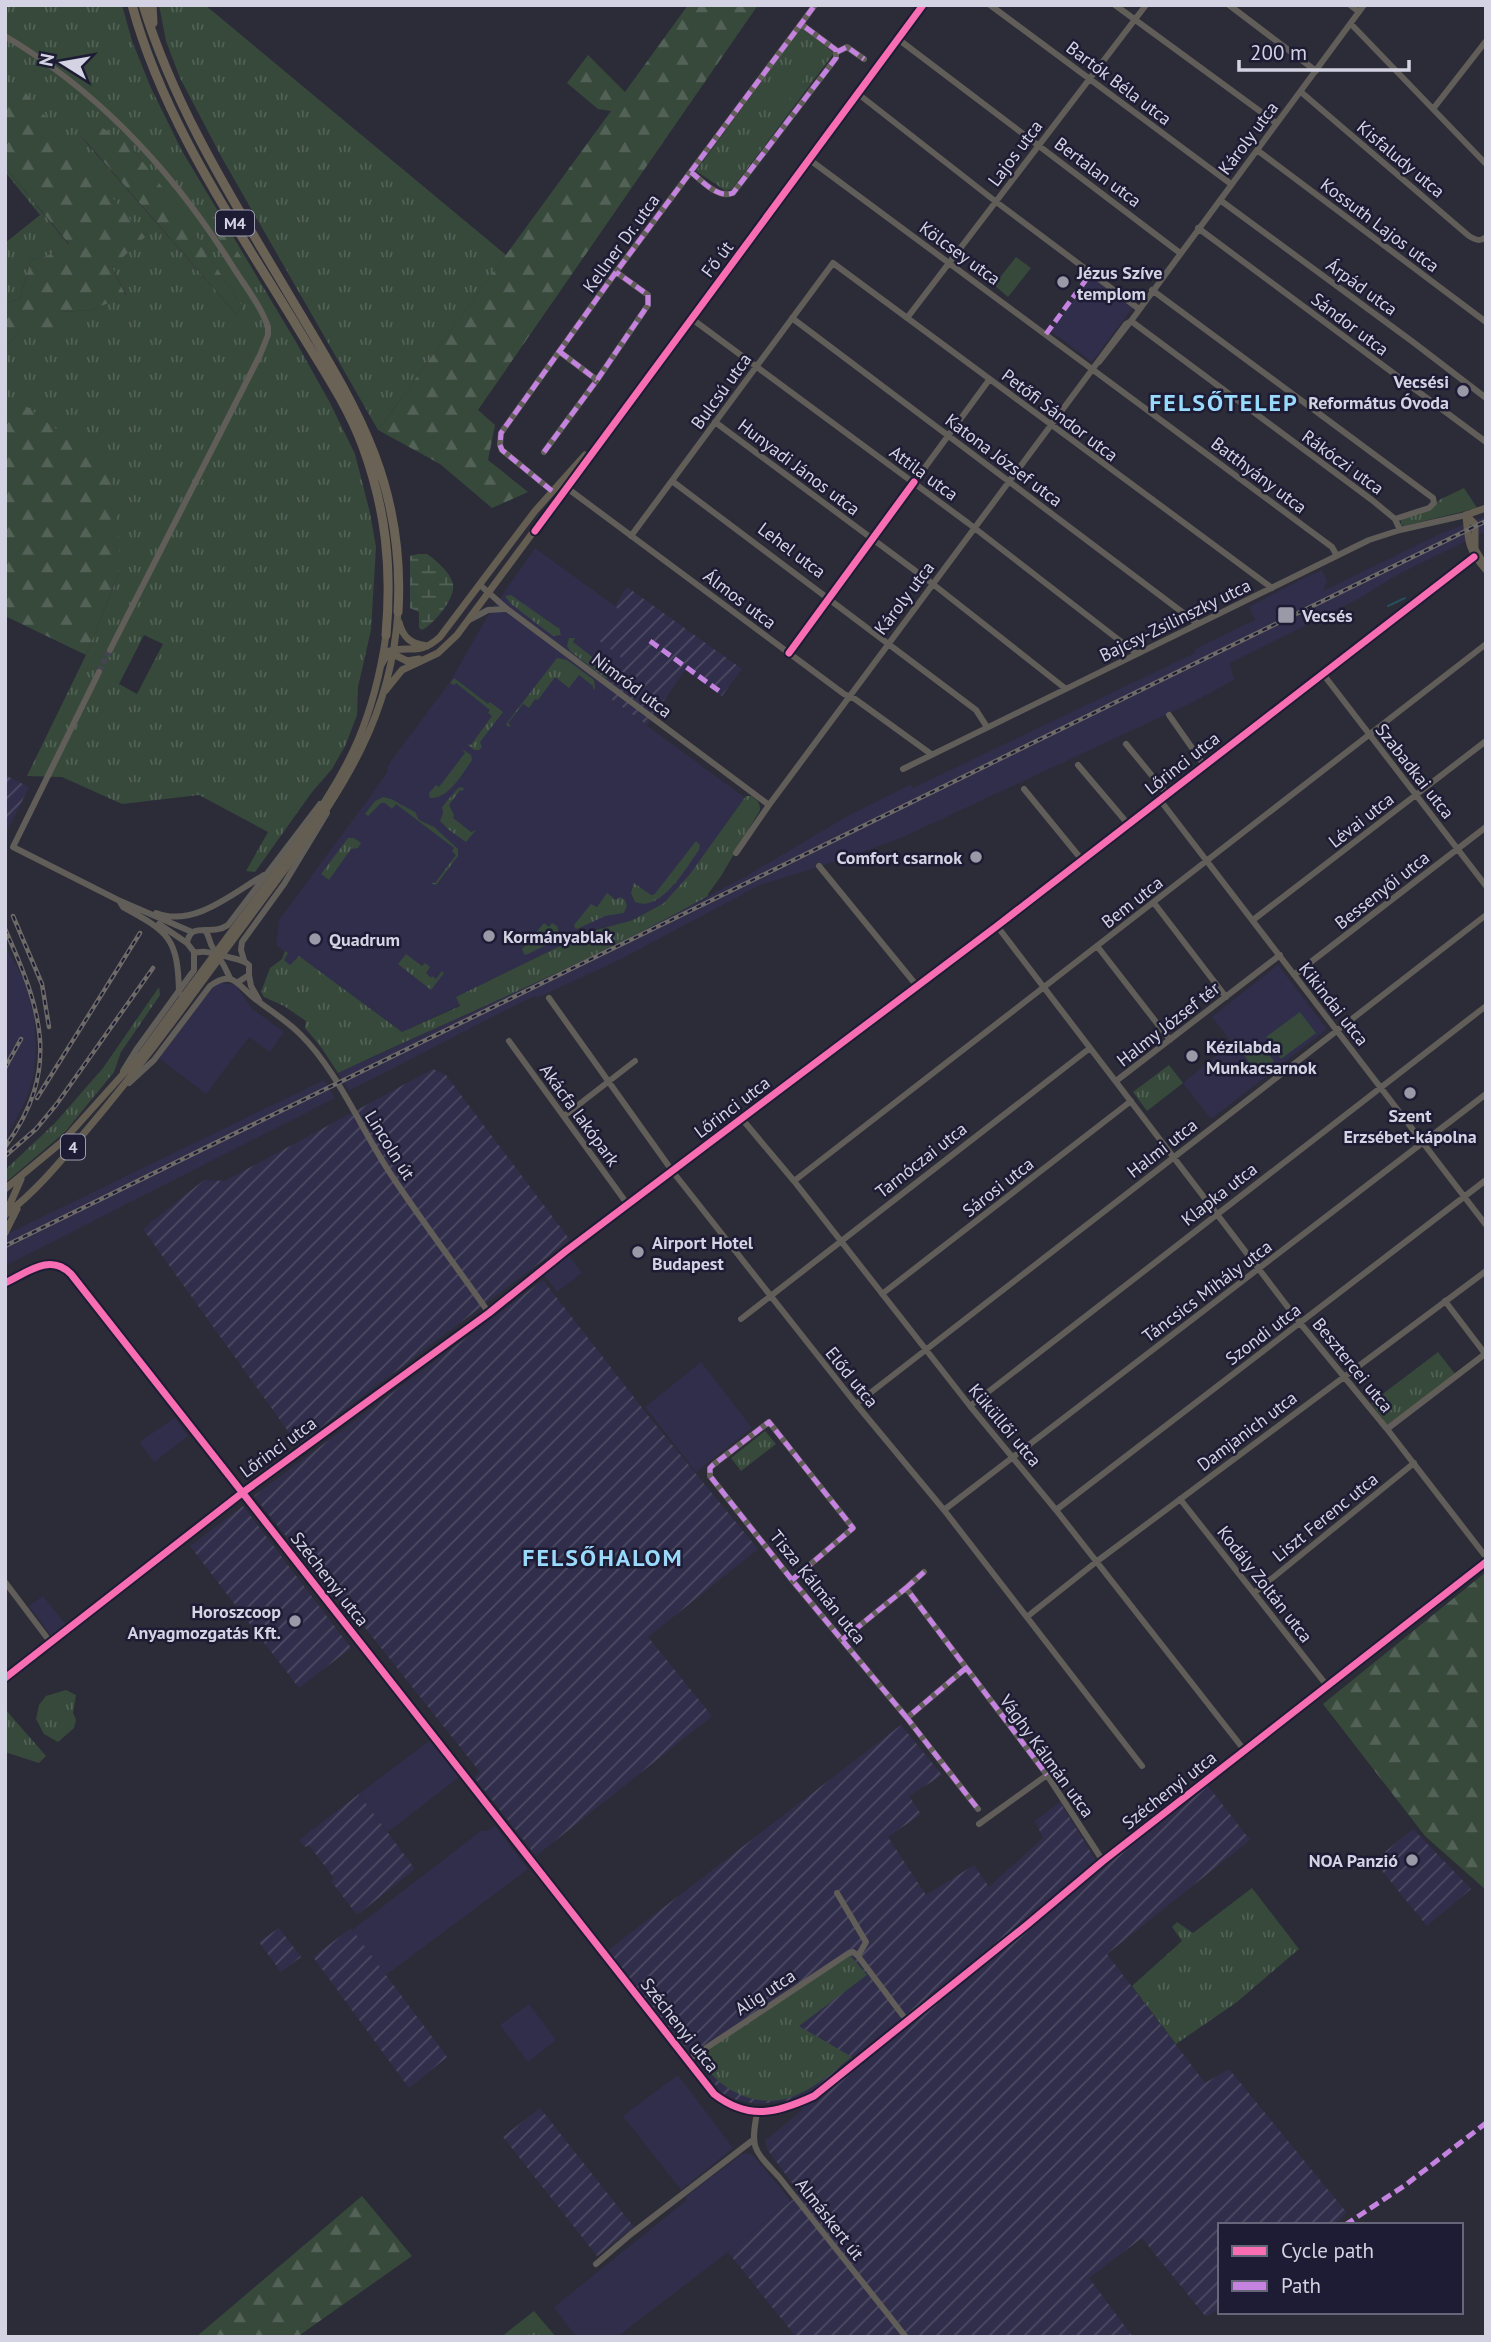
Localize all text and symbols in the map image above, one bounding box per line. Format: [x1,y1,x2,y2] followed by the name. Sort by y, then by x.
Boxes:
[28,28,98,98] north arrow
[1239,28,1409,72] scale bar
[1062,36,1176,130] street label: Bartók Béla utca
[1250,39,1307,66] text: 200 m
[33,51,59,68] text: N
[1213,97,1283,179] street label: Károly utca
[983,115,1047,191] street label: Lajos utca
[1352,116,1450,202] street label: Kisfaludy utca
[1050,132,1146,212] street label: Bertalan utca
[1316,173,1444,277] street label: Kossuth Lajos utca
[577,189,665,297] street label: Kellner Dr. utca
[216,210,254,236] road number: M4
[915,216,1005,290] street label: Kölcsey utca
[696,236,738,282] street label: Fő út
[1322,253,1402,321] street label: Árpád utca
[1076,261,1162,305] place label: Jézus Szíve templom
[1055,274,1071,290] marker: Jézus Szíve templom
[1307,287,1393,361] street label: Sándor utca
[686,349,756,433] street label: Bulcsú utca
[997,364,1123,466] street label: Petőfi Sándor utca
[1308,370,1449,414] place label: Vecsési Református Óvoda
[1455,383,1471,399] marker: Vecsési Református Óvoda
[1149,387,1299,418] district label: FELSŐTELEP
[941,408,1067,512] street label: Katona József utca
[733,414,865,520] street label: Hunyadi János utca
[1298,425,1388,499] street label: Rákóczi utca
[1207,432,1311,518] street label: Batthyány utca
[885,440,963,506] street label: Attila utca
[753,517,831,583] street label: Lehel utca
[869,557,939,639] street label: Károly utca
[699,564,781,634] street label: Álmos utca
[1095,573,1255,667] street label: Bajcsy-Zsilinszky utca
[1301,604,1353,627] place label: Vecsés
[1276,605,1296,625] marker: Vecsés
[587,647,677,723] street label: Nimród utca
[1371,719,1459,823] street label: Szabadkai utca
[1140,727,1224,799] street label: Lőrinci utca
[1324,787,1398,853] street label: Lévai utca
[836,846,962,869] place label: Comfort csarnok
[1330,846,1434,934] street label: Bessenyői utca
[968,849,984,865] marker: Comfort csarnok
[1097,871,1167,933] street label: Bem utca
[503,925,613,948] place label: Kormányablak
[329,928,400,951] place label: Quadrum
[481,928,497,944] marker: Kormányablak
[307,931,323,947] marker: Quadrum
[1294,958,1374,1050] street label: Kikindai utca
[1112,977,1224,1071] street label: Halmy József tér
[1206,1035,1317,1079] place label: Kézilabda Munkacsarnok
[1184,1048,1200,1064] marker: Kézilabda Munkacsarnok
[535,1059,625,1171] street label: Akácfa lakópark
[690,1071,774,1143] street label: Lőrinci utca
[1402,1085,1418,1101] marker: Szent Erzsébet-kápolna
[1343,1104,1477,1148] place label: Szent Erzsébet-kápolna
[360,1106,420,1184] street label: Lincoln út
[1122,1113,1202,1183] street label: Halmi utca
[871,1117,971,1203] street label: Tarnóczai utca
[61,1134,85,1160] road number: 4
[958,1152,1038,1222] street label: Sárosi utca
[1176,1157,1262,1231] street label: Klapka utca
[652,1231,754,1275] place label: Airport Hotel Budapest
[1138,1235,1276,1347] street label: Táncsics Mihály utca
[630,1244,646,1260] marker: Airport Hotel Budapest
[1221,1298,1305,1370] street label: Szondi utca
[1308,1313,1398,1417] street label: Besztercei utca
[821,1342,883,1412] street label: Előd utca
[964,1379,1046,1471] street label: Küküllői utca
[1192,1386,1302,1476] street label: Damjanich utca
[235,1412,321,1482] street label: Lőrinci utca
[1267,1467,1383,1567] street label: Liszt Ferenc utca
[1212,1521,1318,1647] street label: Kodály Zoltán utca
[765,1525,871,1649] street label: Tisza Kálmán utca
[286,1527,374,1631] street label: Széchenyi utca
[522,1542,684,1573] district label: FELSŐHALOM
[128,1600,281,1644] place label: Horoszcoop Anyagmozgatás Kft.
[287,1613,303,1629] marker: Horoszcoop Anyagmozgatás Kft.
[994,1689,1099,1822] street label: Vághy Kálmán utca
[1117,1746,1221,1834] street label: Széchenyi utca
[1309,1849,1398,1872] place label: NOA Panzió
[1404,1852,1420,1868] marker: NOA Panzió
[730,1964,800,2020] street label: Alig utca
[636,1973,724,2077] street label: Széchenyi utca
[791,2173,869,2265] street label: Almáskert út
[1218,2223,1463,2314] legend
[1281,2237,1374,2264] text: Cycle path
[1281,2272,1321,2299] text: Path

